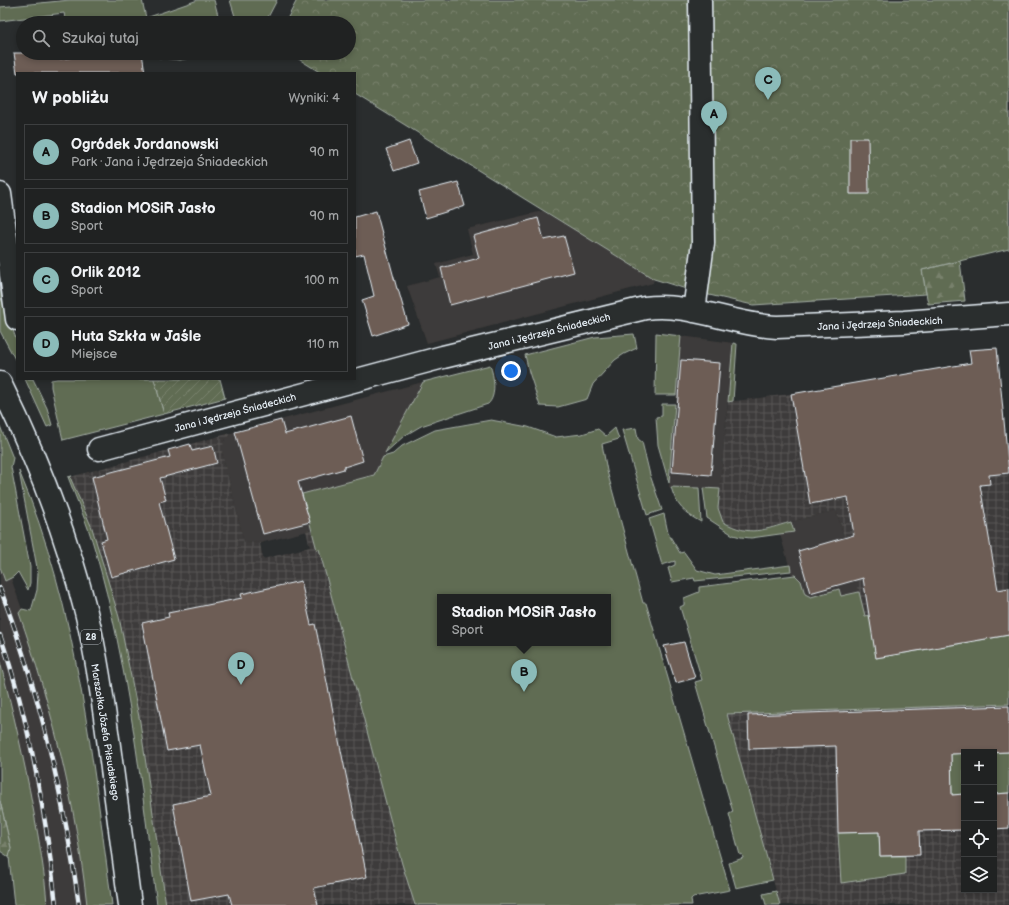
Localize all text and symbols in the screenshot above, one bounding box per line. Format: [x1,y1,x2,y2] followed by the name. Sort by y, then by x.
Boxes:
[16,16,356,60] search box
[30,27,52,49] icon: search
[62,29,139,48] text: Szukaj tutaj
[755,67,781,100] pin: C
[32,88,109,108] text: W pobliżu
[289,90,340,106] text: Wyniki: 4
[701,101,727,134] pin: A
[71,135,219,154] text: Ogródek Jordanowski
[42,144,50,160] text: A
[310,144,339,160] text: 90 m
[71,154,268,170] text: Park · Jana i Jędrzeja Śniadeckich
[71,199,216,218] text: Stadion MOSiR Jasło
[41,208,51,224] text: B
[310,208,339,224] text: 90 m
[71,218,103,234] text: Sport
[71,263,141,282] text: Orlik 2012
[41,272,51,288] text: C
[304,272,339,288] text: 100 m
[71,282,103,298] text: Sport
[487,311,612,353] street label: Jana i Jędrzeja Śniadeckich
[817,315,944,333] street label: Jana i Jędrzeja Śniadeckich
[71,327,201,346] text: Huta Szkła w Jaśle
[41,336,51,352] text: D
[307,336,339,352] text: 110 m
[71,346,117,362] text: Miejsce
[501,361,521,381] your location
[173,391,298,435] street label: Jana i Jędrzeja Śniadeckich
[437,594,611,646] popup
[452,603,596,622] text: Stadion MOSiR Jasło
[452,622,483,638] text: Sport
[81,630,101,644] road number: 28
[228,652,254,685] pin: D
[511,659,537,692] pin: B
[88,663,122,802] street label: Marszałka Józefa Piłsudskiego
[961,749,997,893] map controls
[961,749,997,785] button: +
[961,785,997,821] button: −
[961,821,997,857] button: locate
[961,857,997,893] button: layers

